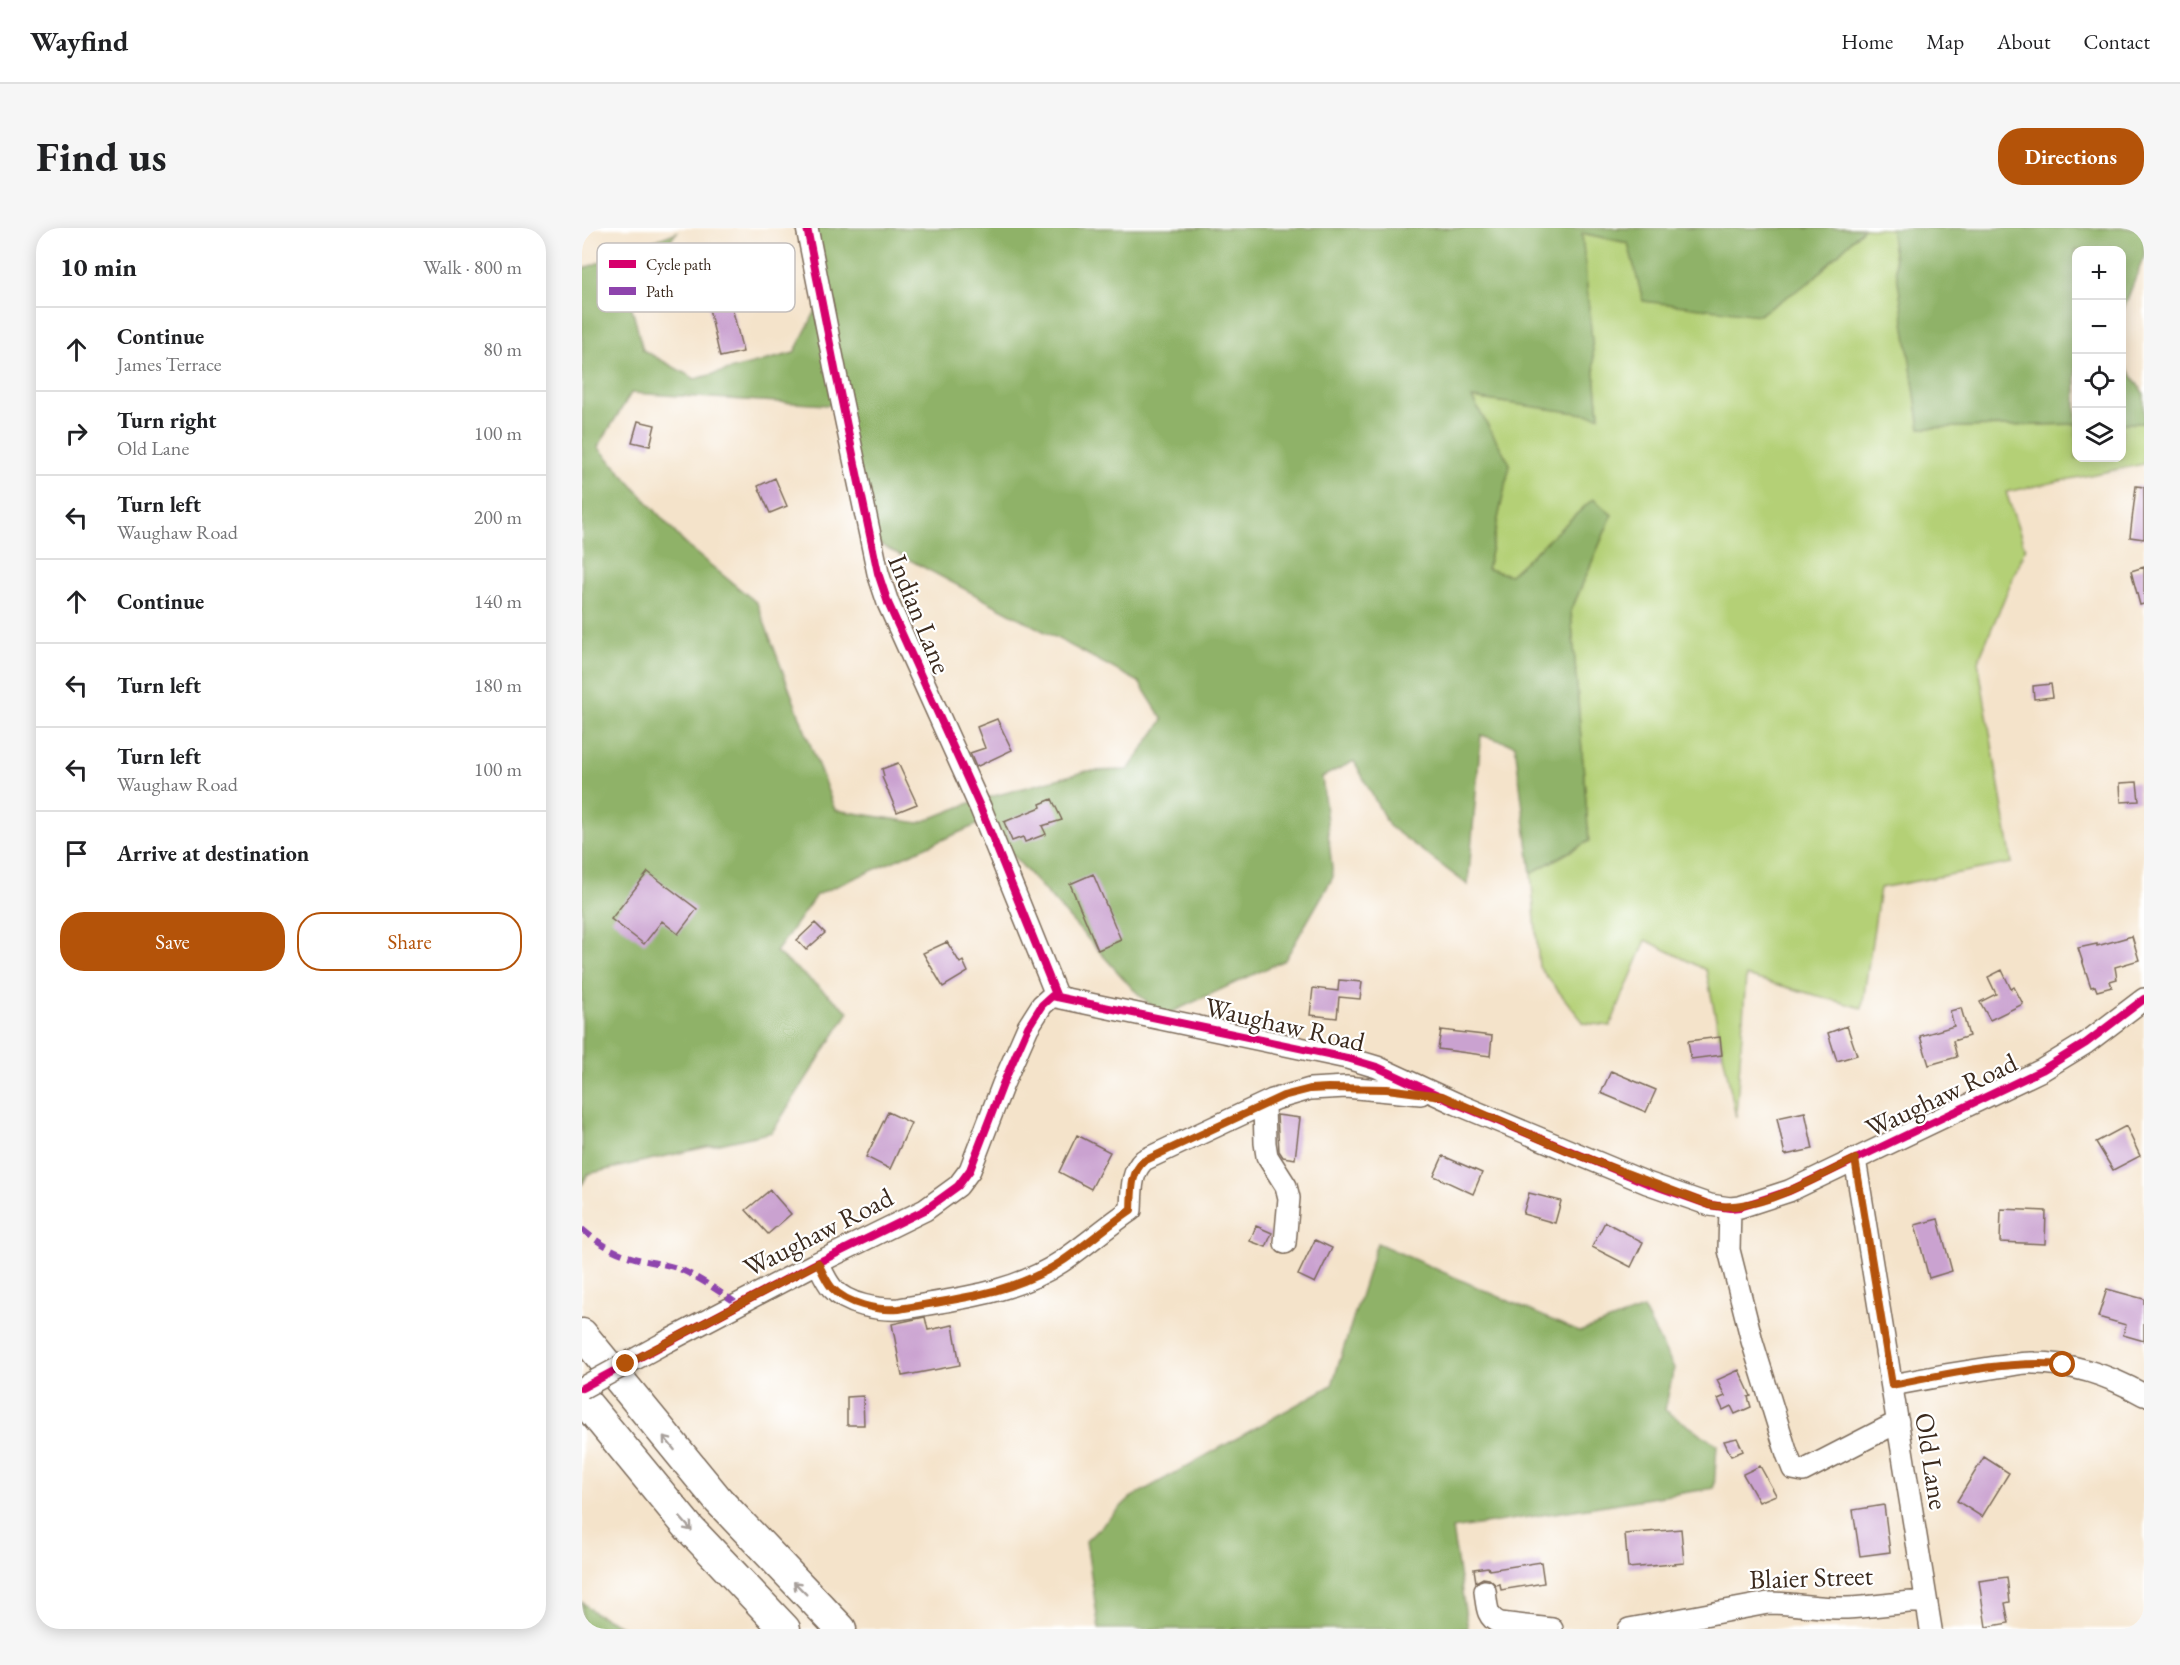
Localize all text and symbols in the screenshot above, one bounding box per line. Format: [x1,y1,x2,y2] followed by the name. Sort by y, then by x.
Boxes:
[30,23,128,59] text: Wayfind
[1841,28,1893,55] text: Home
[1926,28,1964,55] text: Map
[1997,28,2050,55] text: About
[2083,28,2150,55] text: Contact
[1998,128,2144,185] button: Directions
[36,129,167,184] text: Find us
[597,243,795,312] legend
[2072,246,2126,462] map controls
[2072,246,2126,300] button: +
[60,250,137,284] text: 10 min
[423,254,522,280] text: Walk · 800 m
[646,254,711,275] text: Cycle path
[646,281,674,302] text: Path
[2072,300,2126,354] button: −
[117,322,204,351] text: Continue
[60,333,93,366] icon: ahead
[483,336,522,362] text: 80 m
[117,351,222,377] text: James Terrace
[2072,354,2126,408] button: locate
[117,406,216,435] text: Turn right
[2072,408,2126,462] button: layers
[60,417,93,450] icon: right
[474,420,522,446] text: 100 m
[117,435,189,461] text: Old Lane
[117,490,201,519] text: Turn left
[60,501,93,534] icon: left
[474,504,522,530] text: 200 m
[117,519,238,545] text: Waughaw Road
[880,549,960,679] street label: Indian Lane
[60,585,93,618] icon: ahead
[117,587,204,616] text: Continue
[474,588,522,614] text: 140 m
[60,669,93,702] icon: left
[117,671,201,700] text: Turn left
[474,672,522,698] text: 180 m
[117,742,201,771] text: Turn left
[60,753,93,786] icon: left
[474,756,522,782] text: 100 m
[117,771,238,797] text: Waughaw Road
[60,837,93,870] icon: arrive
[117,839,309,868] text: Arrive at destination
[60,912,285,971] button: Save
[297,912,522,971] button: Share
[1201,989,1369,1059] street label: Waughaw Road
[1860,1044,2023,1145] street label: Waughaw Road
[737,1179,899,1285] street label: Waughaw Road
[612,1350,638,1376] route end
[2049,1351,2075,1377] route start
[1907,1410,1957,1512] street label: Old Lane
[662,1436,676,1451] one-way arrow
[679,1516,693,1531] one-way arrow
[1748,1557,1874,1597] street label: Blaier Street
[792,1580,807,1595] one-way arrow

